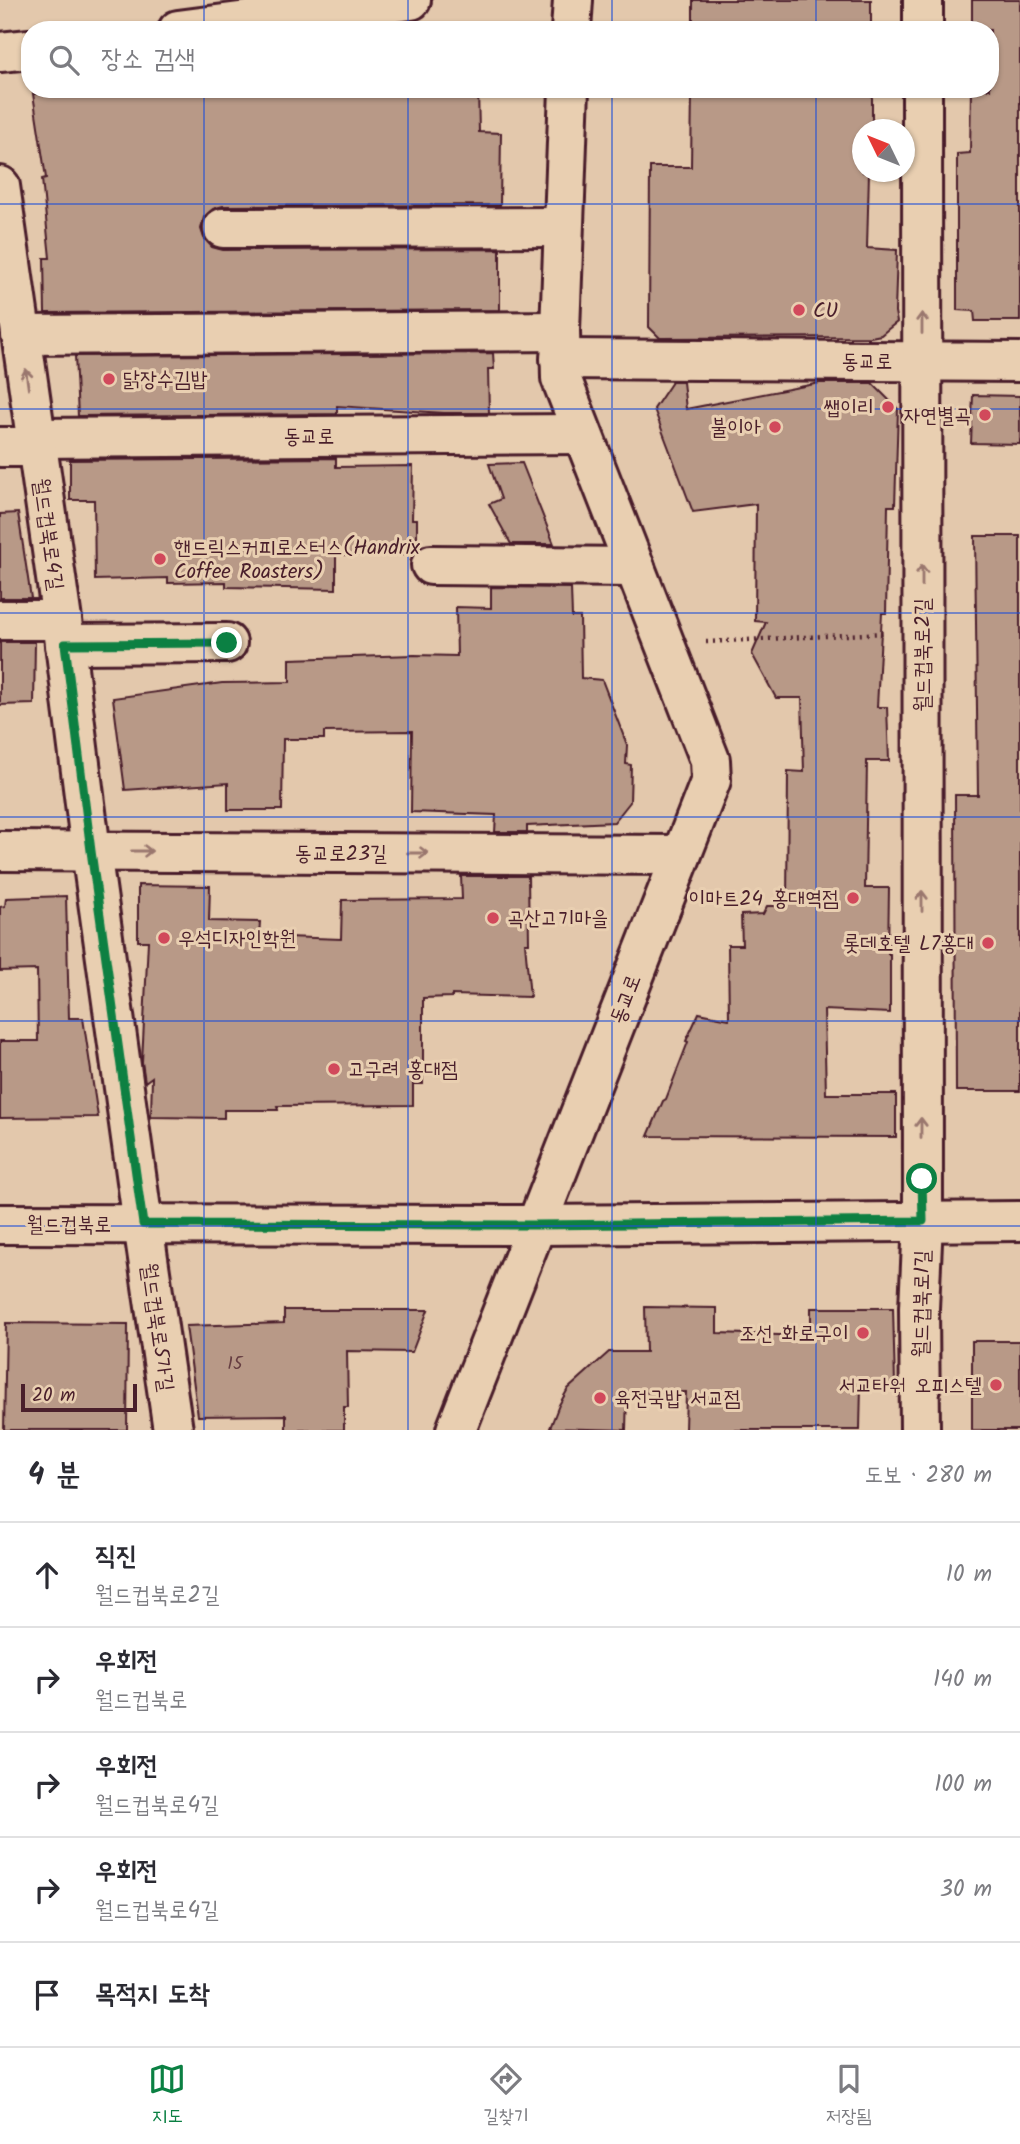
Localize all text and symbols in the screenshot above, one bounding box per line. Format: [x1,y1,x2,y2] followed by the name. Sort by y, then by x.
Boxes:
[21,21,999,98] search box
[101,39,195,81] text: 장소 검색
[45,41,83,79] icon: search
[852,119,915,182] north arrow
[813,295,838,328] place label: CU
[791,302,807,318] marker: CU
[915,312,929,335] one-way arrow
[842,346,892,379] street label: 동교로
[123,364,208,397] place label: 닭장수김밥
[21,369,34,391] one-way arrow
[101,371,117,387] marker: 닭장수김밥
[823,392,874,425] place label: 쌥이리
[880,399,896,415] marker: 쌥이리
[903,400,971,433] place label: 자연별곡
[977,407,993,423] marker: 자연별곡
[710,412,761,445] place label: 불이아
[767,419,783,435] marker: 불이아
[284,421,334,454] street label: 동교로
[23,476,72,593] street label: 월드컵북로4길
[174,532,421,589] place label: 핸드릭스커피로스터스(Handrix Coffee Roasters)
[152,551,168,567] marker: 핸드릭스커피로스터스(Handrix Coffee Roasters)
[915,564,929,587] one-way arrow
[907,598,940,712] street label: 월드컵북로2길
[211,627,242,658] route end
[295,838,387,871] street label: 동교로23길
[130,845,153,858] one-way arrow
[406,847,429,860] one-way arrow
[689,883,839,916] place label: 이마트24 홍대역점
[915,889,929,912] one-way arrow
[845,890,861,906] marker: 이마트24 홍대역점
[507,903,608,936] place label: 곡산고기마을
[485,910,501,926] marker: 곡산고기마을
[178,923,296,956] place label: 우석디자인학원
[843,928,974,961] place label: 롯데호텔 L7홍대
[156,930,172,946] marker: 우석디자인학원
[980,935,996,951] marker: 롯데호텔 L7홍대
[602,970,651,1029] street label: 동교로
[348,1054,458,1087] place label: 고구려 홍대점
[326,1061,342,1077] marker: 고구려 홍대점
[914,1117,928,1140] one-way arrow
[906,1163,937,1194] route start
[27,1209,111,1242] street label: 월드컵북로
[905,1250,940,1358] street label: 월드컵북로1길
[131,1261,182,1394] street label: 월드컵북로5가길
[739,1318,849,1351] place label: 조선 화로구이
[855,1325,871,1341] marker: 조선 화로구이
[227,1350,244,1379] house number: 15
[838,1370,982,1403] place label: 서교타워 오피스텔
[988,1377,1004,1393] marker: 서교타워 오피스텔
[21,1381,136,1413] scale bar
[32,1381,75,1411] text: 20 m
[614,1383,741,1416] place label: 육전국밥 서교점
[592,1390,608,1406] marker: 육전국밥 서교점
[28,1452,80,1500] text: 4 분
[865,1458,992,1494] text: 도보 · 280 m
[95,1536,137,1578] text: 직진
[28,1556,66,1594] icon: ahead
[946,1557,992,1593] text: 10 m
[95,1578,219,1614] text: 월드컵북로2길
[95,1641,158,1683] text: 우회전
[28,1661,66,1699] icon: right
[933,1662,992,1698] text: 140 m
[95,1683,188,1719] text: 월드컵북로
[95,1746,158,1788] text: 우회전
[28,1766,66,1804] icon: right
[934,1767,992,1803] text: 100 m
[95,1788,219,1824] text: 월드컵북로4길
[95,1851,158,1893] text: 우회전
[28,1871,66,1909] icon: right
[940,1872,992,1908] text: 30 m
[95,1893,219,1929] text: 월드컵북로4길
[95,1974,210,2016] text: 목적지 도착
[28,1976,66,2014] icon: arrive
[148,2060,186,2132] tab: 지도
[483,2060,529,2132] tab: 길찾기
[826,2060,872,2132] tab: 저장됨

